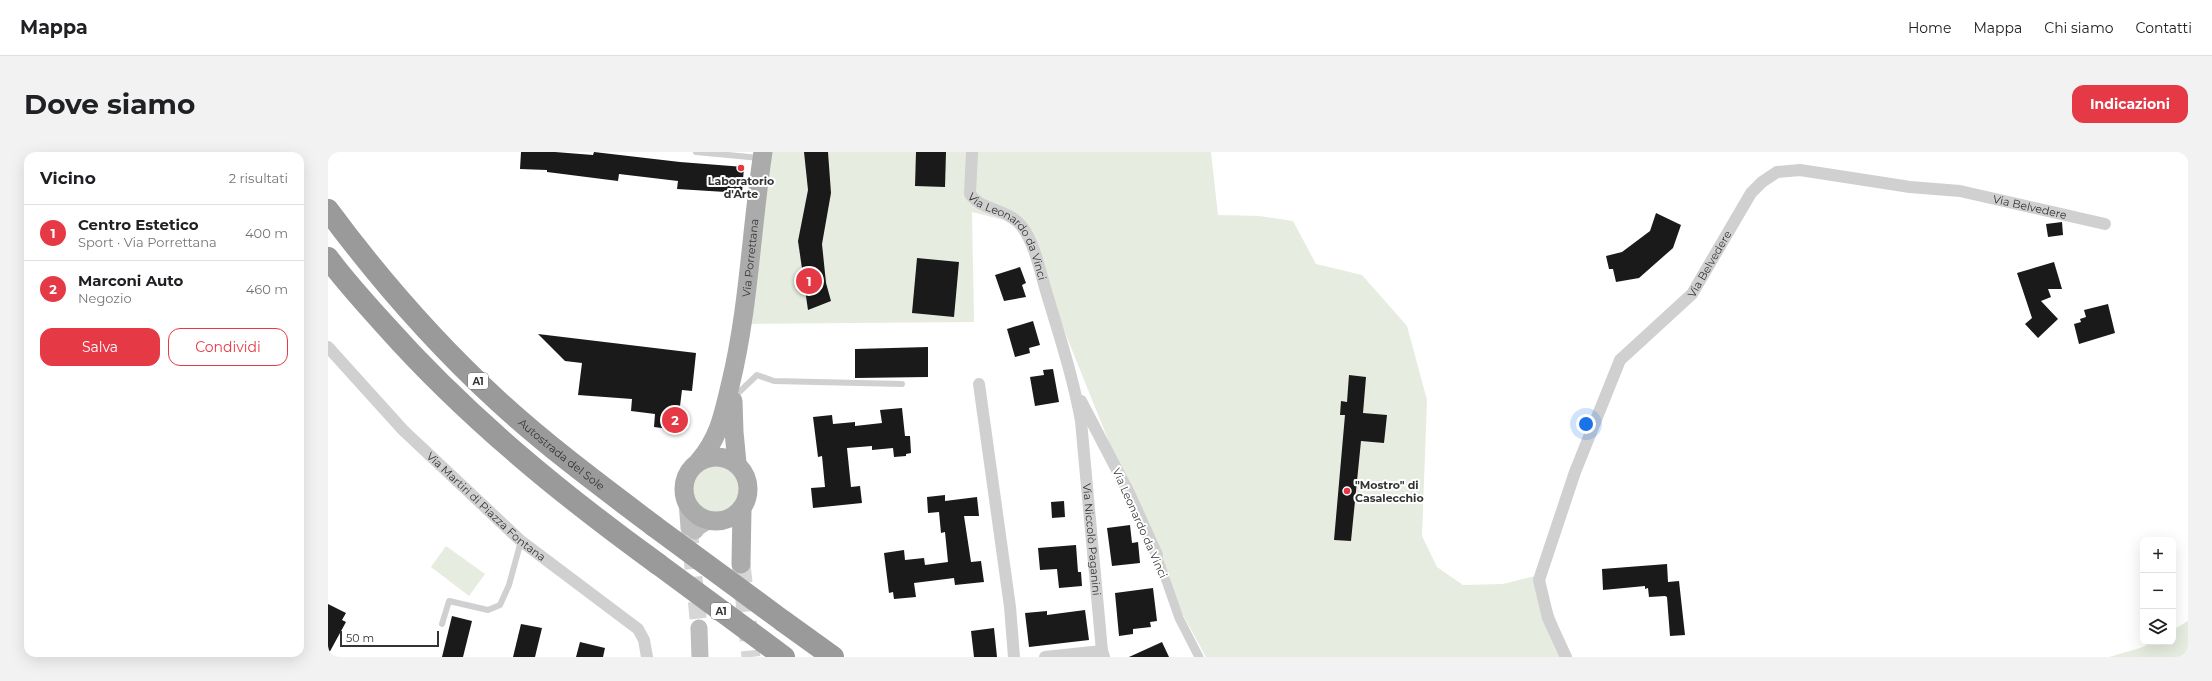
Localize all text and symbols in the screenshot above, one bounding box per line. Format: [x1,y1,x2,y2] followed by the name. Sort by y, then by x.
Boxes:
[20,16,88,39] text: Mappa
[1908,19,1951,37] text: Home
[1973,19,2022,37] text: Mappa
[2044,19,2114,37] text: Chi siamo
[2136,19,2192,37] text: Contatti
[2072,85,2188,123] button: Indicazioni
[24,87,195,121] text: Dove siamo
[736,163,746,173] marker: Laboratorio d'Arte
[40,168,96,188] text: Vicino
[229,170,288,186] text: 2 risultati
[708,174,774,201] place label: Laboratorio d'Arte
[965,190,1050,282] street label: Via Leonardo da Vinci
[1992,192,2068,222] street label: Via Belvedere
[78,215,199,234] text: Centro Estetico
[739,218,762,298] street label: Via Porrettana
[50,225,56,241] text: 1
[245,225,288,241] text: 400 m
[1685,228,1735,300] street label: Via Belvedere
[78,234,217,250] text: Sport · Via Porrettana
[796,266,822,296] pin: 1
[78,271,183,290] text: Marconi Auto
[49,281,57,297] text: 2
[246,281,288,297] text: 460 m
[78,290,132,306] text: Negozio
[40,328,160,366] button: Salva
[168,328,288,366] button: Condividi
[468,373,488,389] road number: A1
[662,405,688,435] pin: 2
[1576,414,1596,434] your location
[515,415,608,493] street label: Autostrada del Sole
[424,449,549,564] street label: Via Martiri di Piazza Fontana
[1109,466,1171,580] street label: Via Leonardo da Vinci
[1355,478,1424,505] place label: "Mostro" di Casalecchio
[1080,483,1104,596] street label: Via Niccolò Paganini
[1342,486,1352,496] marker: "Mostro" di Casalecchio
[2140,537,2176,645] map controls
[2140,537,2176,573] button: +
[2140,573,2176,609] button: −
[711,603,731,619] road number: A1
[2140,609,2176,645] button: layers
[340,629,439,648] scale bar
[346,631,374,645] text: 50 m

